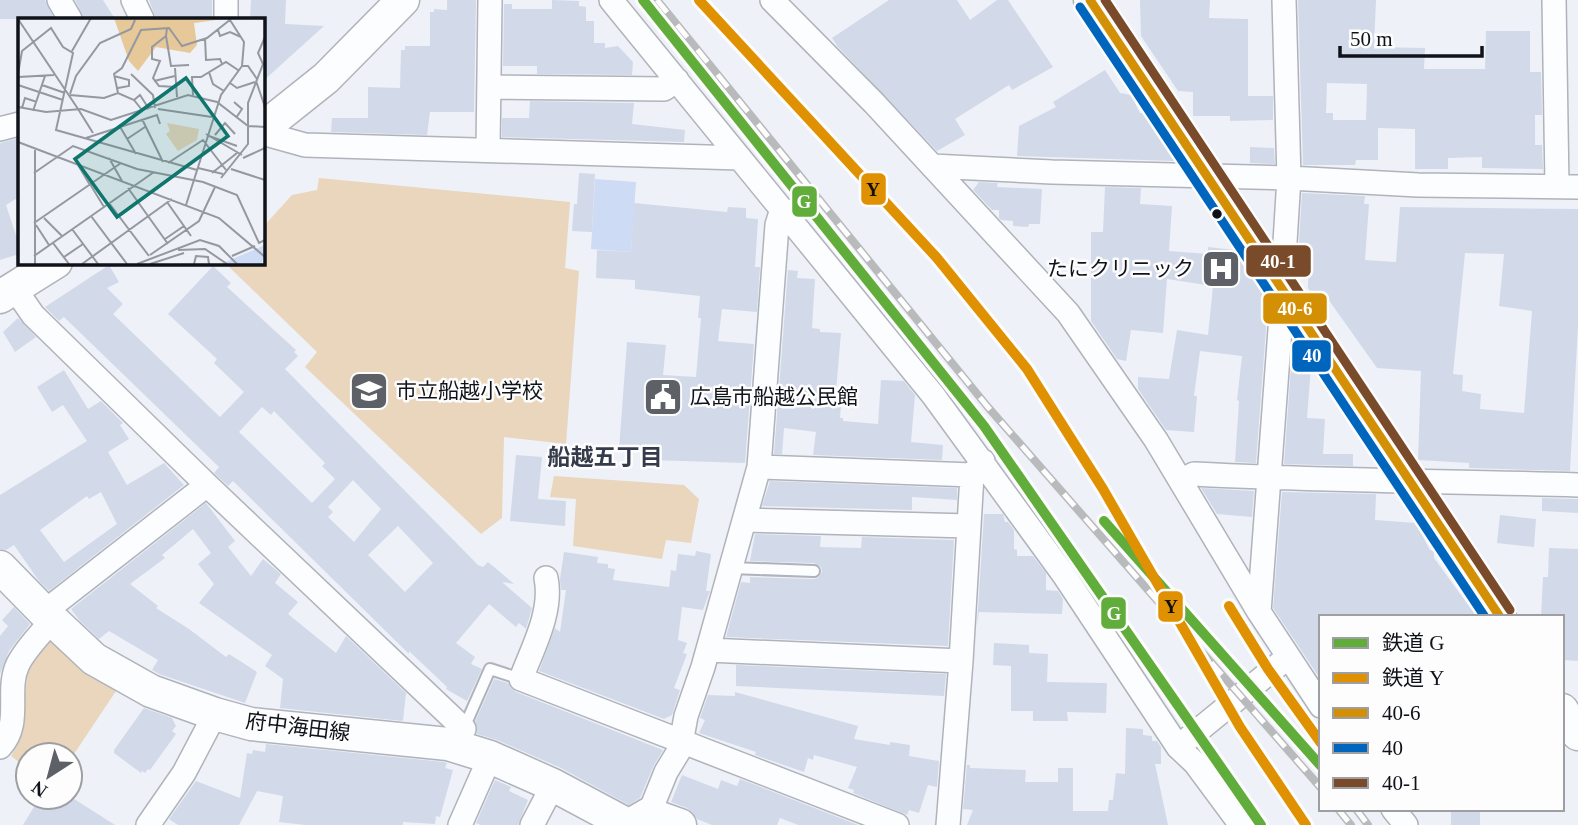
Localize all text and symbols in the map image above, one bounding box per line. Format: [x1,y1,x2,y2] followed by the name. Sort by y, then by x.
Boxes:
[1340,14,1482,58] scale bar
[18,18,264,264] inset map
[1350,27,1393,51] text: 50 m
[860,172,887,206] line badge: Y
[866,179,880,200] text: Y
[791,185,818,218] line badge: G
[797,191,812,212] text: G
[1210,207,1224,221] unlabelled marker
[1245,244,1312,278] line badge: 40-1
[1200,248,1242,290] hospital icon: たにクリニック
[1261,251,1295,272] text: 40-1
[1047,257,1194,281] place label: たにクリニック
[1262,292,1328,325] line badge: 40-6
[1278,298,1312,319] text: 40-6
[1291,339,1332,373] line badge: 40
[1303,345,1322,366] text: 40
[348,370,390,412] school or university icon: 市立船越小学校
[642,376,684,418] public building icon: 広島市船越公民館
[396,379,543,403] place label: 市立船越小学校
[690,385,858,409] place label: 広島市船越公民館
[548,445,663,470] district label: 船越五丁目
[1157,590,1184,623] line badge: Y
[1100,596,1127,630] line badge: G
[1164,596,1178,617] text: Y
[1107,603,1122,624] text: G
[1319,615,1564,811] legend
[1382,631,1444,655] text: 鉄道 G
[1382,666,1444,690] text: 鉄道 Y
[1382,701,1421,725] text: 40-6
[244,709,352,745] street label: 府中海田線
[1382,736,1403,760] text: 40
[14,741,84,811] north arrow
[1382,771,1421,795] text: 40-1
[27,777,51,802] text: N

